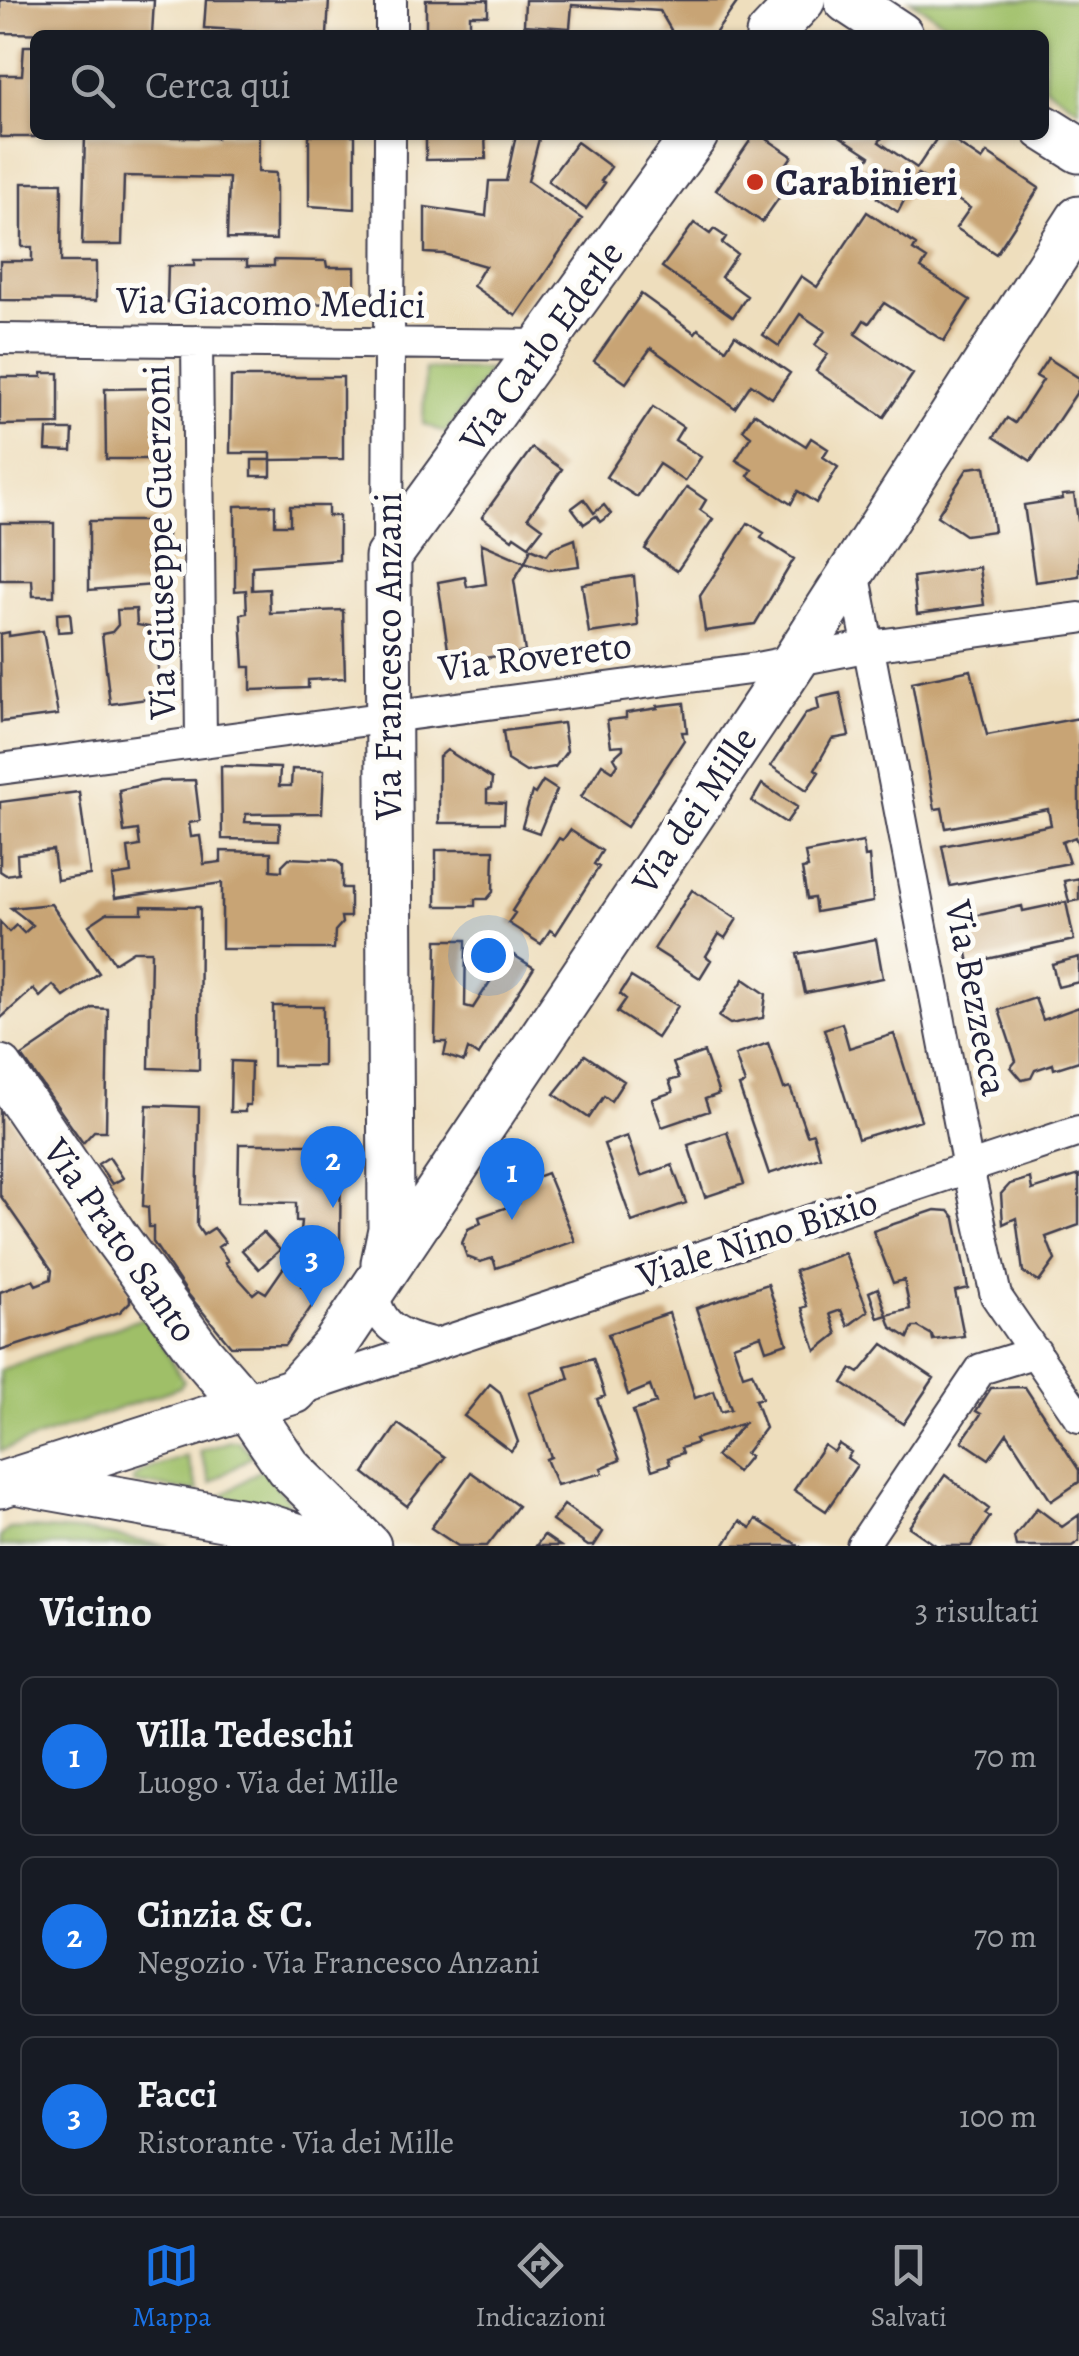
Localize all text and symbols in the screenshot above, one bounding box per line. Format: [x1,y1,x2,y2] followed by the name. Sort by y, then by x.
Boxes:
[30,30,1049,140] search box
[65,58,120,113] icon: search
[145,59,291,111] text: Cerca qui
[775,156,958,208] place label: Carabinieri
[744,171,766,193] marker: Carabinieri
[446,230,635,463] street label: Via Carlo Ederle
[115,273,426,331] street label: Via Giacomo Medici
[130,364,188,721] street label: Via Giuseppe Guerzoni
[362,492,414,821] street label: Via Francesco Anzani
[435,618,634,694] street label: Via Rovereto
[618,716,769,905] street label: Via dei Mille
[932,895,1021,1100] street label: Via Bezzecca
[463,930,514,981] your location
[300,1126,366,1208] pin: 2
[31,1127,211,1353] street label: Via Prato Santo
[480,1138,544,1220] pin: 1
[629,1175,884,1302] street label: Viale Nino Bixio
[280,1224,344,1307] pin: 3
[40,1583,152,1640] text: Vicino
[915,1589,1039,1633] text: 3 risultati
[137,1708,354,1760] text: Villa Tedeschi
[69,1734,80,1778] text: 1
[974,1734,1037,1778] text: 70 m
[137,1760,399,1804] text: Luogo · Via dei Mille
[137,1888,314,1940] text: Cinzia & C.
[67,1914,82,1958] text: 2
[974,1914,1037,1958] text: 70 m
[137,1940,540,1984] text: Negozio · Via Francesco Anzani
[137,2068,217,2120] text: Facci
[68,2094,81,2138] text: 3
[959,2094,1037,2138] text: 100 m
[137,2120,454,2164] text: Ristorante · Via dei Mille
[132,2238,211,2336] tab: Mappa
[476,2238,606,2336] tab: Indicazioni
[870,2238,947,2336] tab: Salvati

